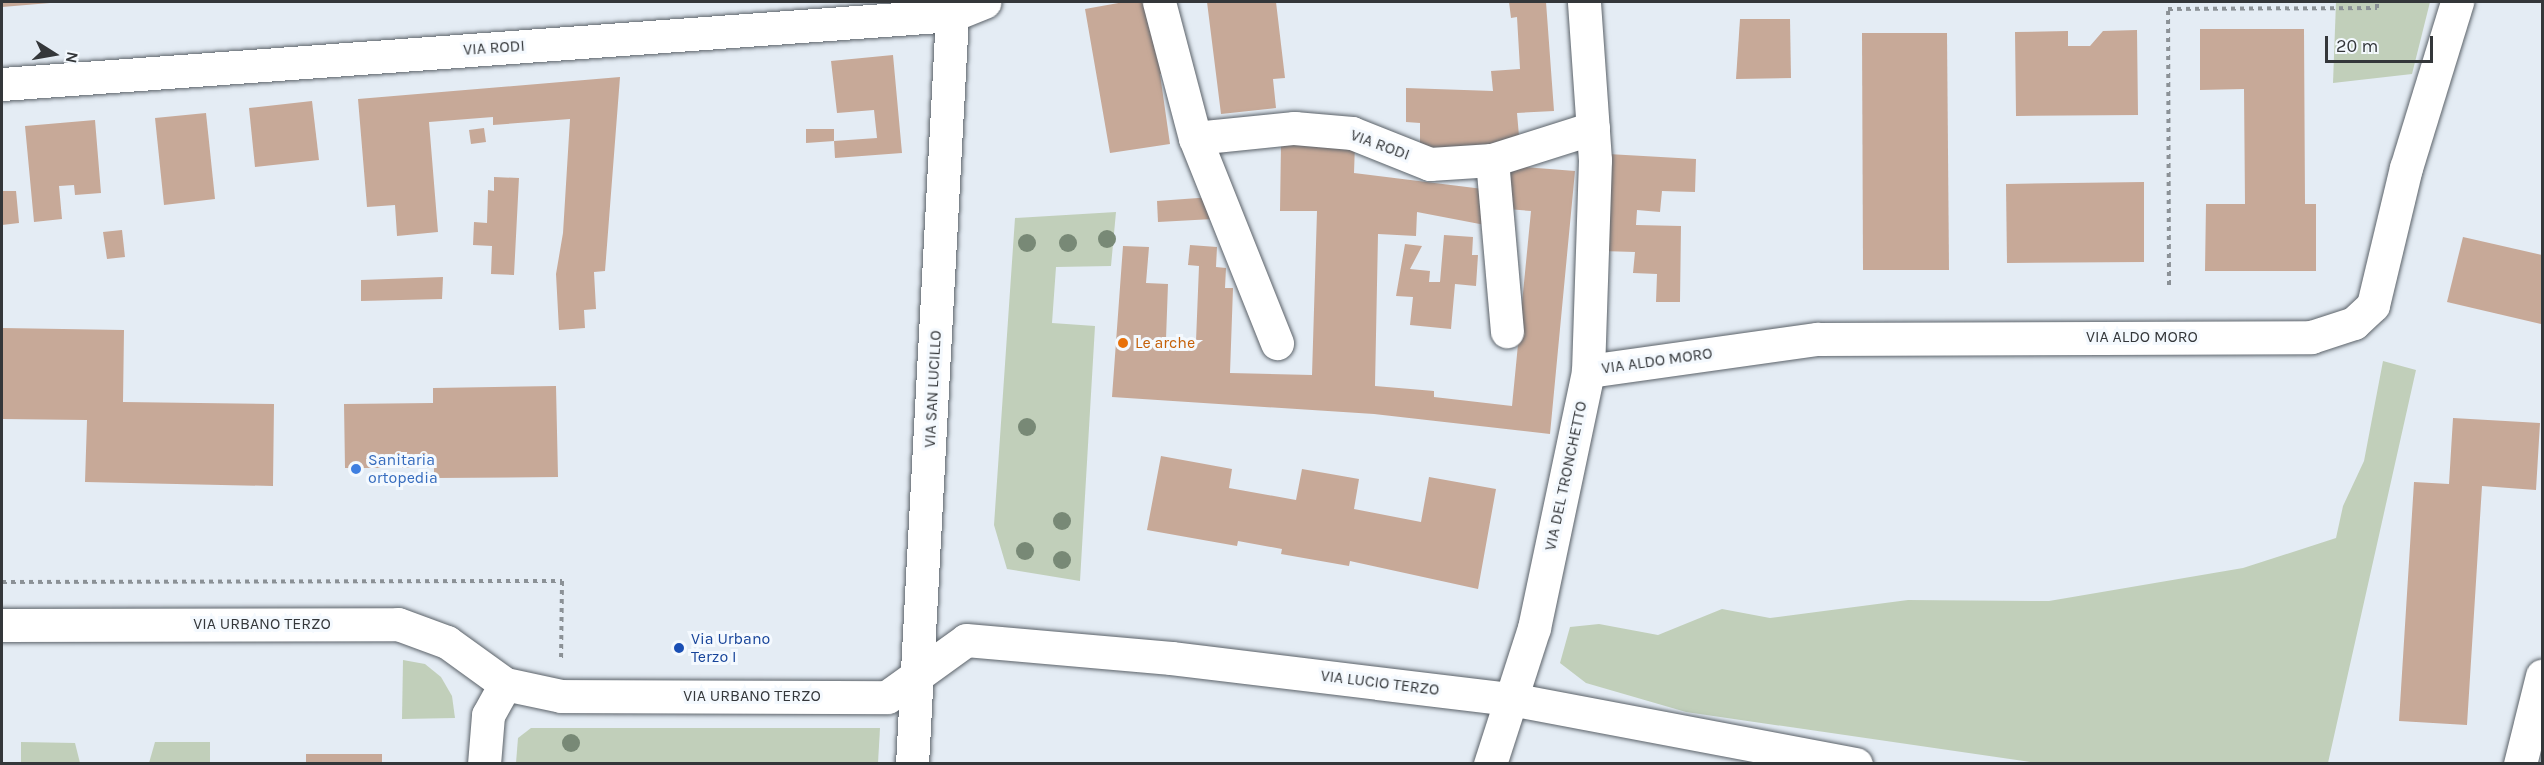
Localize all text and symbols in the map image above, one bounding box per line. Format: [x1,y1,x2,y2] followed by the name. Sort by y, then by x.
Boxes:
[24,24,84,84] north arrow
[2328,24,2436,62] scale bar
[2336,35,2378,57] text: 20 m
[463,36,525,60] street label: VIA RODI
[62,50,83,65] text: N
[1348,125,1412,165] street label: VIA RODI
[2086,327,2198,347] street label: VIA ALDO MORO
[920,330,946,448] street label: VIA SAN LUCILLO
[1135,333,1195,353] place label: Le arche
[1116,336,1130,350] marker: Le arche
[1600,344,1714,378] street label: VIA ALDO MORO
[1541,400,1591,552] street label: VIA DEL TRONCHETTO
[368,450,438,488] place label: Sanitaria ortopedia
[349,462,363,476] marker: Sanitaria ortopedia
[193,614,331,634] street label: VIA URBANO TERZO
[691,629,770,667] place label: Via Urbano Terzo I
[672,641,686,655] marker: Via Urbano Terzo I
[1320,666,1440,700] street label: VIA LUCIO TERZO
[683,686,821,706] street label: VIA URBANO TERZO

